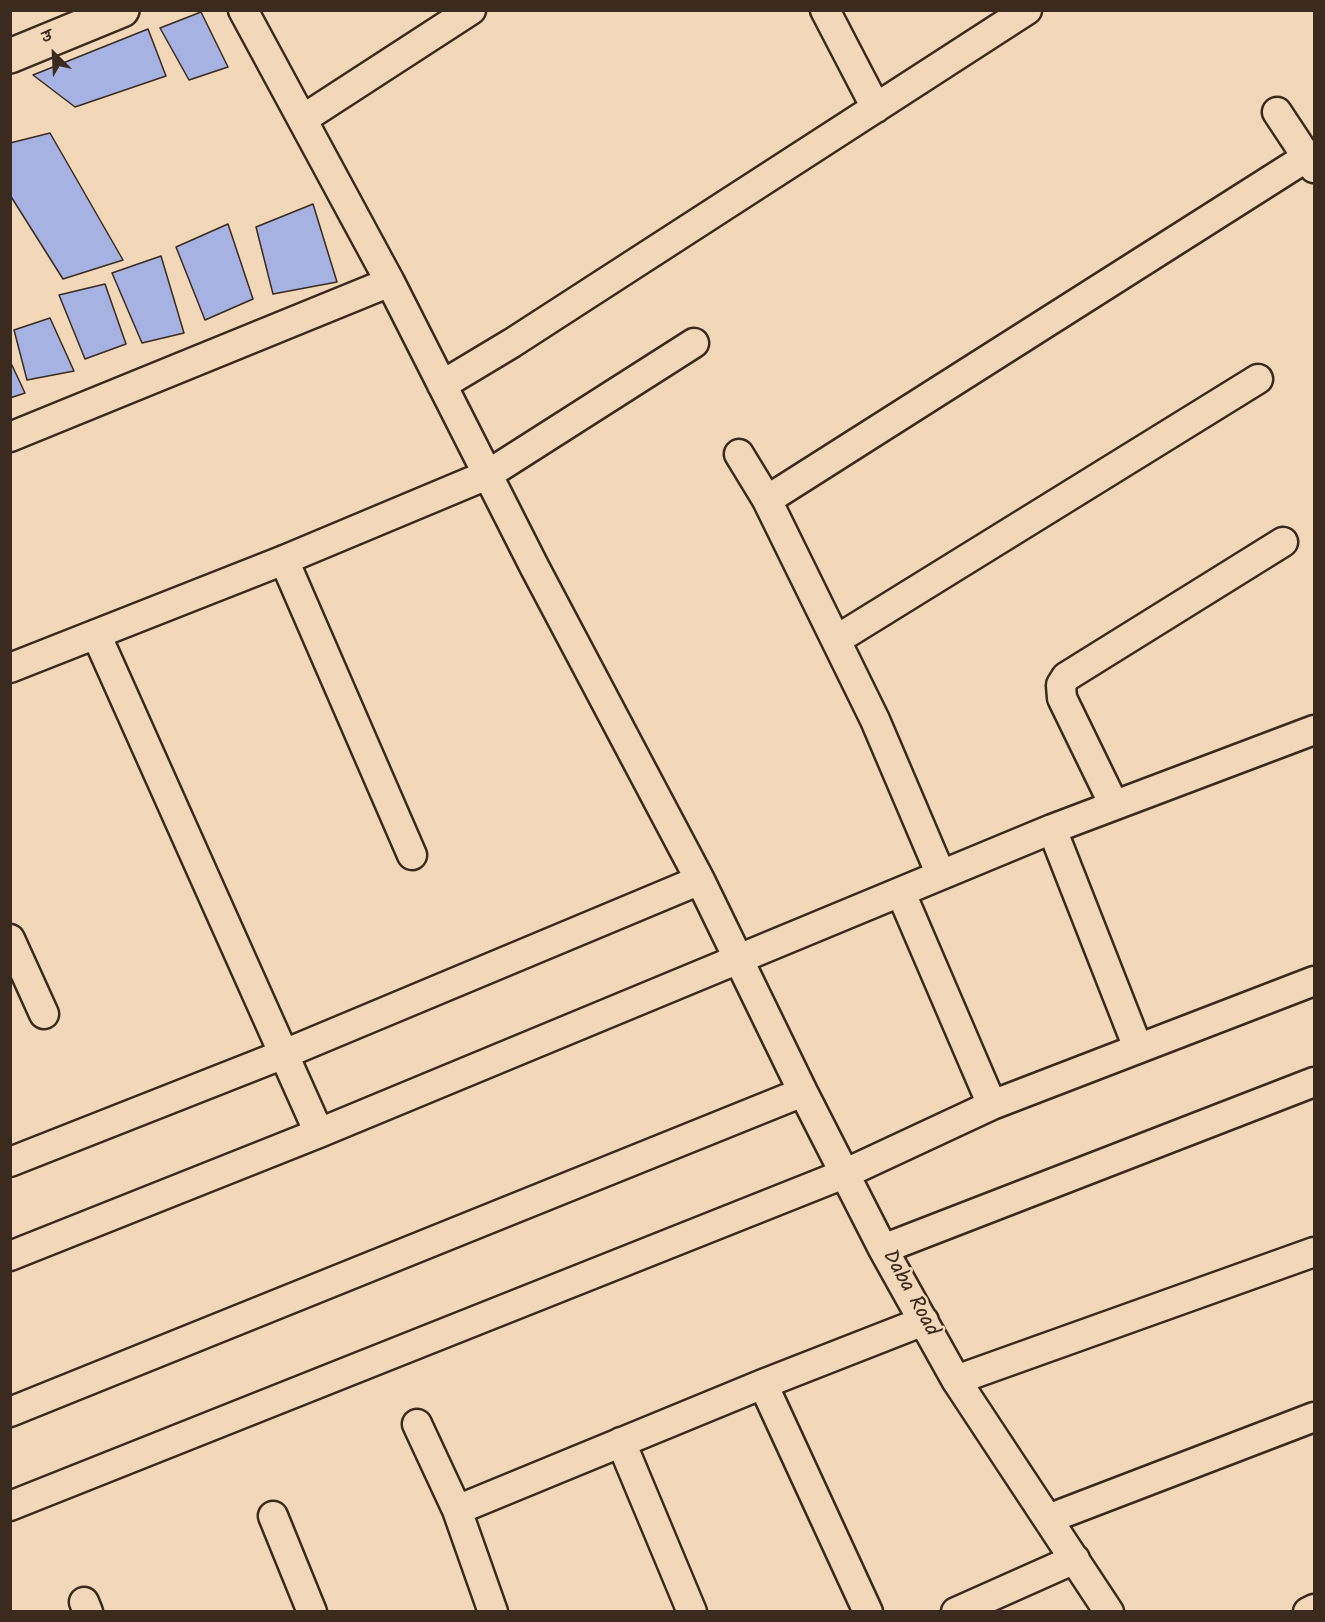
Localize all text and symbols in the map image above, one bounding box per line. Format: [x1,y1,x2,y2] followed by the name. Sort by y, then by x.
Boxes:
[24,24,84,84] north arrow
[37,24,56,51] text: उ
[875,1246,943,1342] street label: Daba Road

